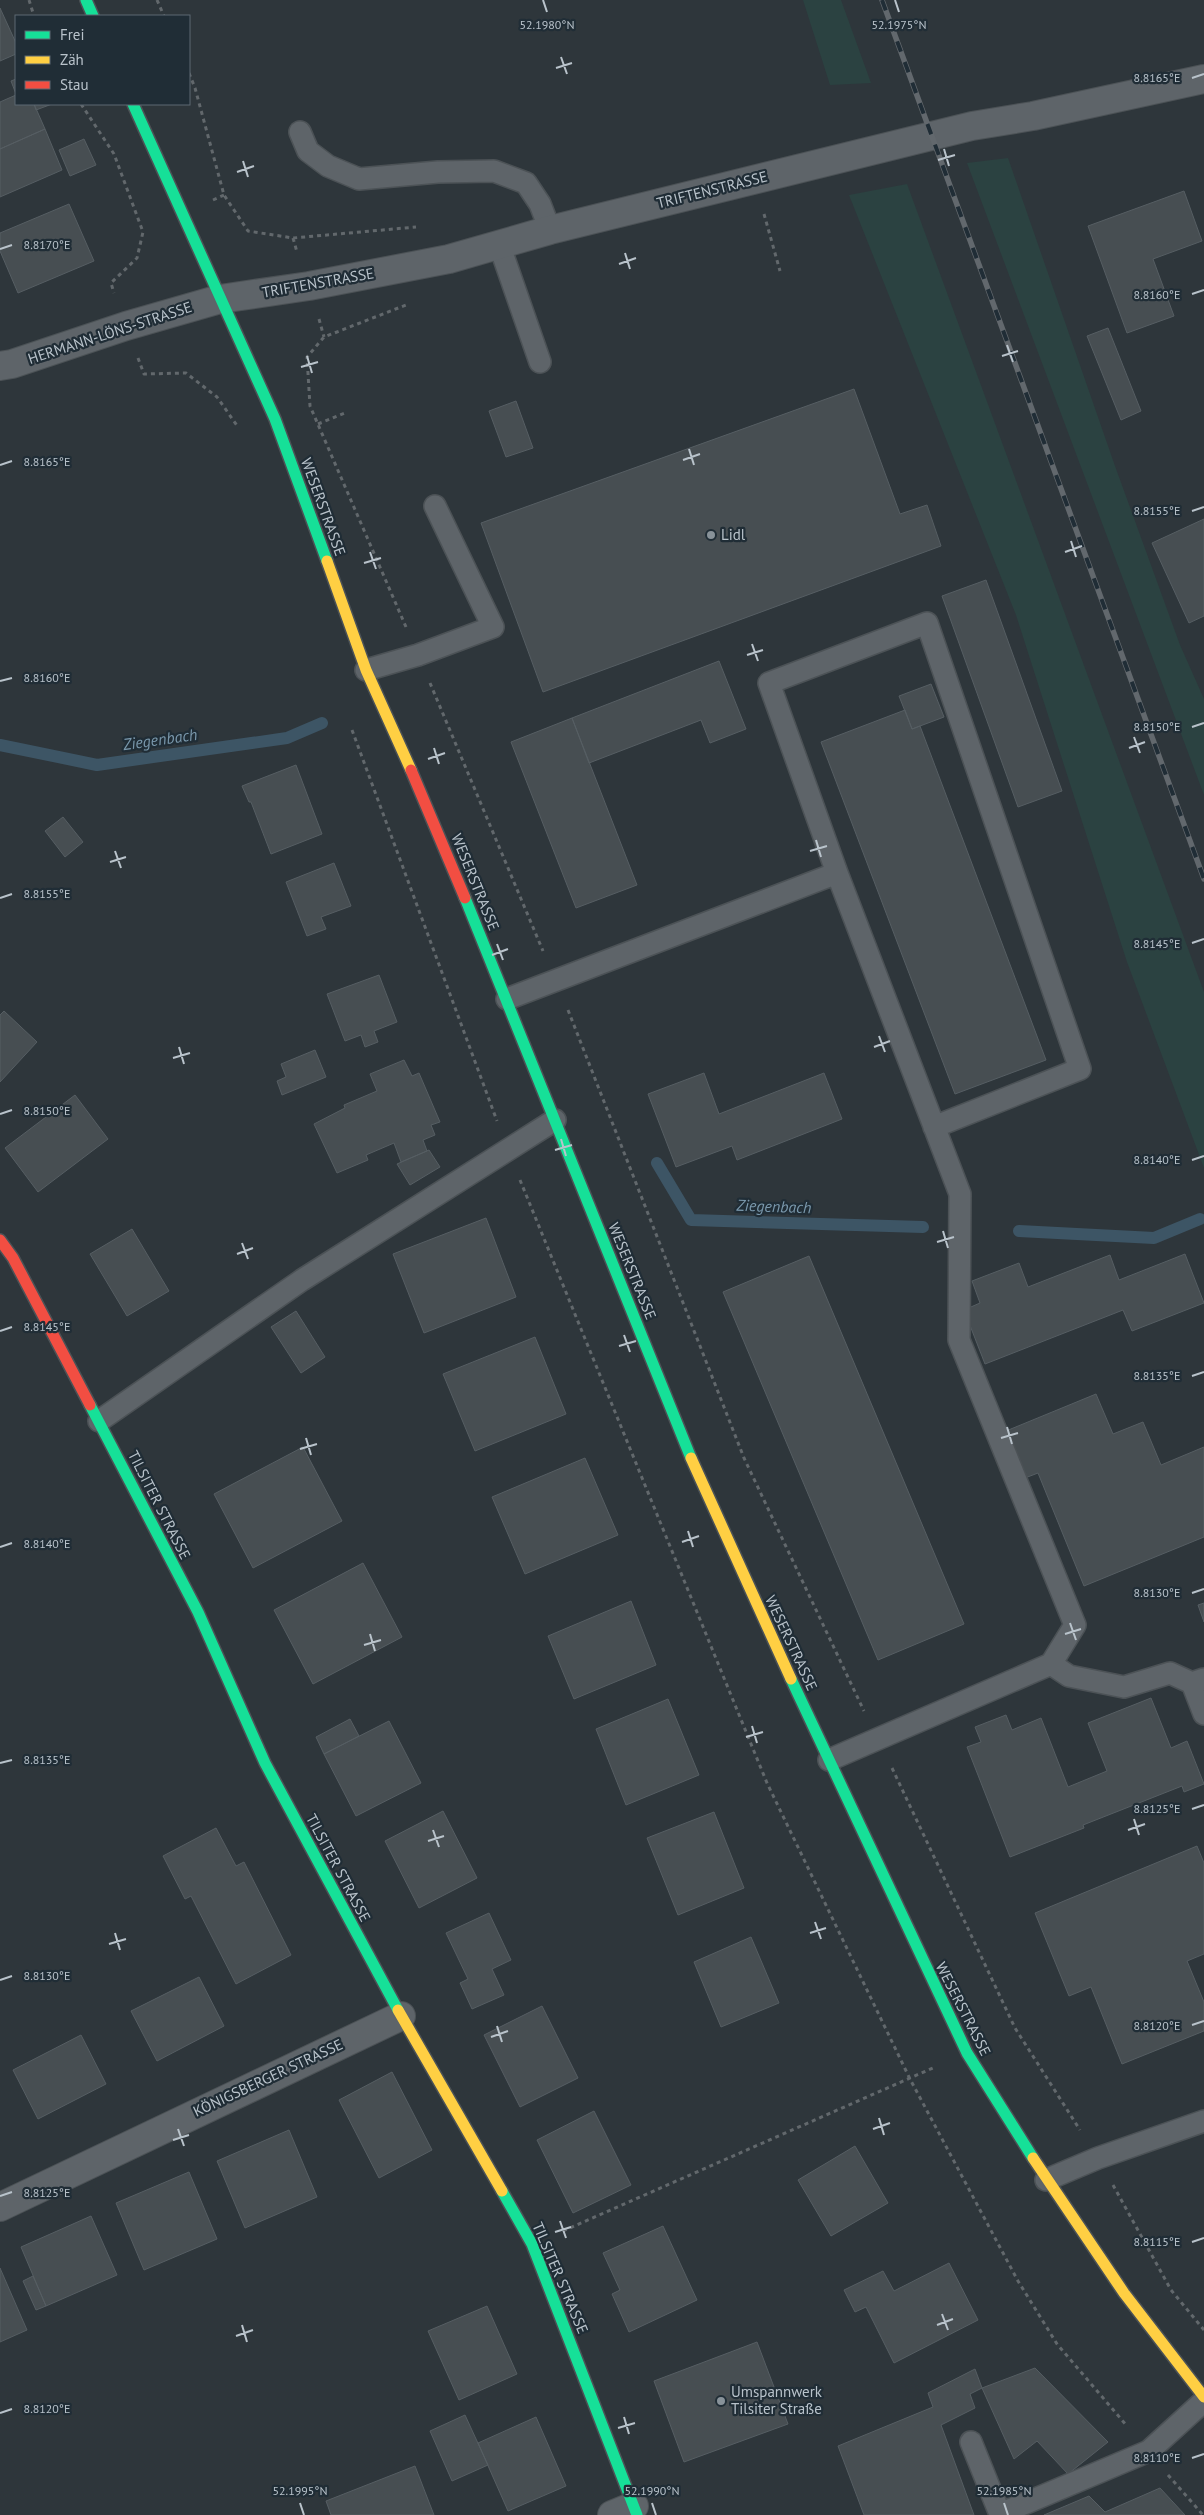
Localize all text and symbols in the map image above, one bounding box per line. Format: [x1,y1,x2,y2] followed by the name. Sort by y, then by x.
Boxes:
[15,15,190,105] legend
[520,17,574,32] text: 52.1980°N
[872,17,926,32] text: 52.1975°N
[60,25,85,44] text: Frei
[60,50,84,69] text: Zäh
[1134,70,1180,85] text: 8.8165°E
[60,75,89,94] text: Stau
[655,167,769,212] street label: TRIFTENSTRASSE
[24,237,70,252] text: 8.8170°E
[260,263,375,302] street label: TRIFTENSTRASSE
[1134,287,1180,302] text: 8.8160°E
[25,297,194,368] street label: HERMANN-LÖNS-STRASSE
[24,454,70,469] text: 8.8165°E
[297,455,350,558] street label: WESERSTRASSE
[1134,503,1180,518] text: 8.8155°E
[721,525,746,544] place label: Lidl
[705,529,717,541] marker: Lidl
[24,670,70,685] text: 8.8160°E
[1134,719,1180,734] text: 8.8150°E
[120,724,199,754] water label: Ziegenbach
[447,831,504,933] street label: WESERSTRASSE
[24,886,70,901] text: 8.8155°E
[1134,936,1180,951] text: 8.8145°E
[24,1103,70,1118] text: 8.8150°E
[1134,1152,1180,1167] text: 8.8140°E
[735,1195,812,1217] water label: Ziegenbach
[604,1220,661,1322] street label: WESERSTRASSE
[24,1319,70,1334] text: 8.8145°E
[1134,1368,1180,1383] text: 8.8135°E
[124,1447,195,1562] street label: TILSITER STRASSE
[24,1536,70,1551] text: 8.8140°E
[1134,1585,1180,1600] text: 8.8130°E
[761,1592,822,1693] street label: WESERSTRASSE
[24,1752,70,1767] text: 8.8135°E
[1134,1801,1180,1816] text: 8.8125°E
[302,1810,375,1925] street label: TILSITER STRASSE
[932,1959,995,2059] street label: WESERSTRASSE
[24,1968,70,1983] text: 8.8130°E
[1134,2018,1180,2033] text: 8.8120°E
[190,2034,346,2121] street label: KÖNIGSBERGER STRASSE
[24,2185,70,2200] text: 8.8125°E
[528,2219,593,2337] street label: TILSITER STRASSE
[1134,2234,1180,2249] text: 8.8115°E
[731,2382,823,2418] place label: Umspannwerk Tilsiter Straße
[715,2395,727,2407] marker: Umspannwerk Tilsiter Straße
[24,2401,70,2416] text: 8.8120°E
[1134,2450,1180,2465] text: 8.8110°E
[273,2483,327,2498] text: 52.1995°N
[625,2483,679,2498] text: 52.1990°N
[977,2483,1031,2498] text: 52.1985°N

